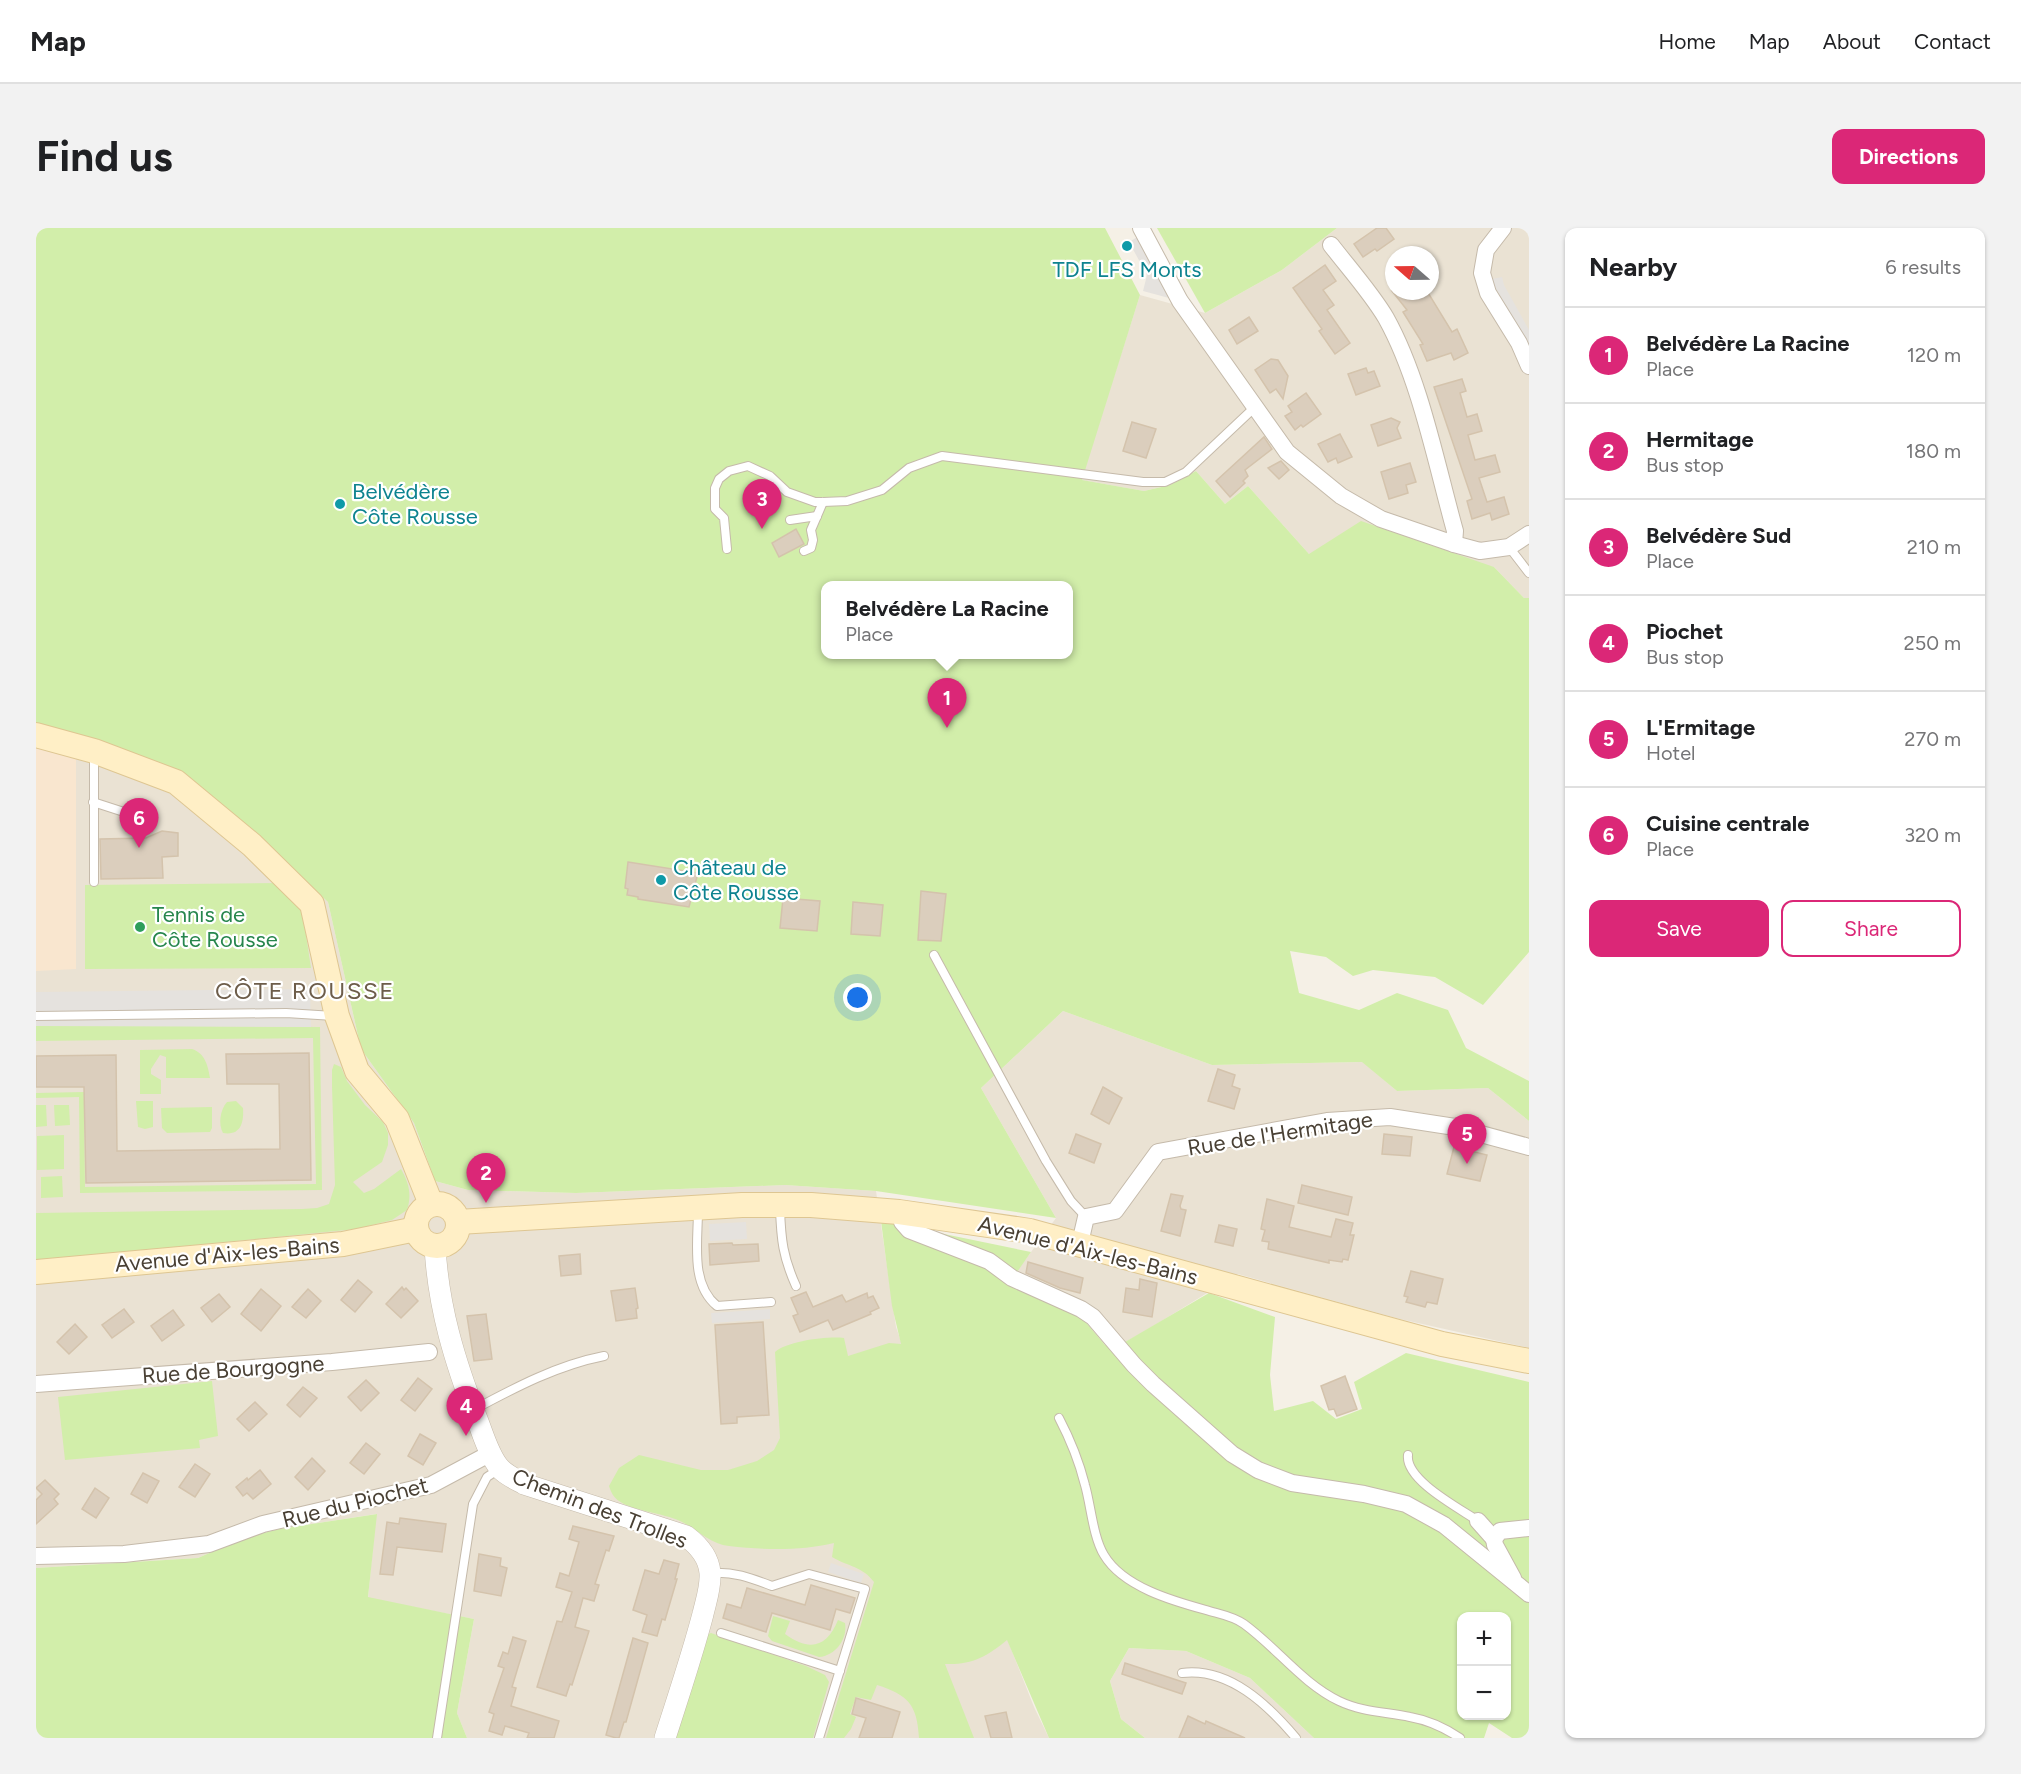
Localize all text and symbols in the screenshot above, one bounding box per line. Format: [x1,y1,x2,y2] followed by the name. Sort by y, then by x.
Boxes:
[30,24,86,58] text: Map
[1659,29,1716,54] text: Home
[1749,29,1790,54] text: Map
[1823,29,1881,54] text: About
[1914,29,1991,54] text: Contact
[1832,129,1985,184] button: Directions
[36,131,173,182] text: Find us
[1120,239,1134,253] marker: TDF LFS Monts
[1385,246,1439,300] north arrow
[1589,251,1677,283] text: Nearby
[1885,255,1961,279] text: 6 results
[1052,256,1202,283] place label: TDF LFS Monts
[1646,330,1849,357] text: Belvédère La Racine
[1604,343,1613,367] text: 1
[1907,343,1961,367] text: 120 m
[1646,357,1694,381] text: Place
[1646,426,1754,453] text: Hermitage
[1603,439,1614,463] text: 2
[1906,439,1961,463] text: 180 m
[1646,453,1724,477] text: Bus stop
[352,478,478,530] place label: Belvédère Côte Rousse
[742,480,782,529] pin: 3
[333,497,347,511] marker: Belvédère Côte Rousse
[1646,522,1791,549] text: Belvédère Sud
[1603,535,1614,559] text: 3
[1907,535,1961,559] text: 210 m
[1646,549,1694,573] text: Place
[821,581,1073,659] popup
[845,595,1049,622] text: Belvédère La Racine
[1646,618,1723,645] text: Piochet
[845,622,893,646] text: Place
[1602,631,1615,655] text: 4
[1904,631,1961,655] text: 250 m
[1646,645,1724,669] text: Bus stop
[928,678,966,728] pin: 1
[1646,714,1755,741] text: L'Ermitage
[1603,727,1614,751] text: 5
[1904,727,1961,751] text: 270 m
[1646,741,1695,765] text: Hotel
[120,798,158,848] pin: 6
[1646,810,1809,837] text: Cuisine centrale
[1603,823,1614,847] text: 6
[1904,823,1961,847] text: 320 m
[1646,837,1694,861] text: Place
[673,854,799,906] place label: Château de Côte Rousse
[654,873,668,887] marker: Château de Côte Rousse
[1589,900,1769,957] button: Save
[1781,900,1961,957] button: Share
[152,901,278,953] place label: Tennis de Côte Rousse
[133,920,147,934] marker: Tennis de Côte Rousse
[215,976,395,1005] district label: CÔTE ROUSSE
[843,983,872,1012] your location
[1185,1106,1375,1161] street label: Rue de l'Hermitage
[1448,1114,1486,1164] pin: 5
[466,1154,506,1203] pin: 2
[975,1210,1200,1291] street label: Avenue d'Aix-les-Bains
[114,1231,340,1278] street label: Avenue d'Aix-les-Bains
[141,1350,325,1389] street label: Rue de Bourgogne
[446,1386,486,1436] pin: 4
[508,1463,691,1554] street label: Chemin des Trolles
[279,1471,431,1534] street label: Rue du Piochet
[1457,1612,1511,1720] map controls
[1457,1612,1511,1666] button: +
[1457,1666,1511,1720] button: −

